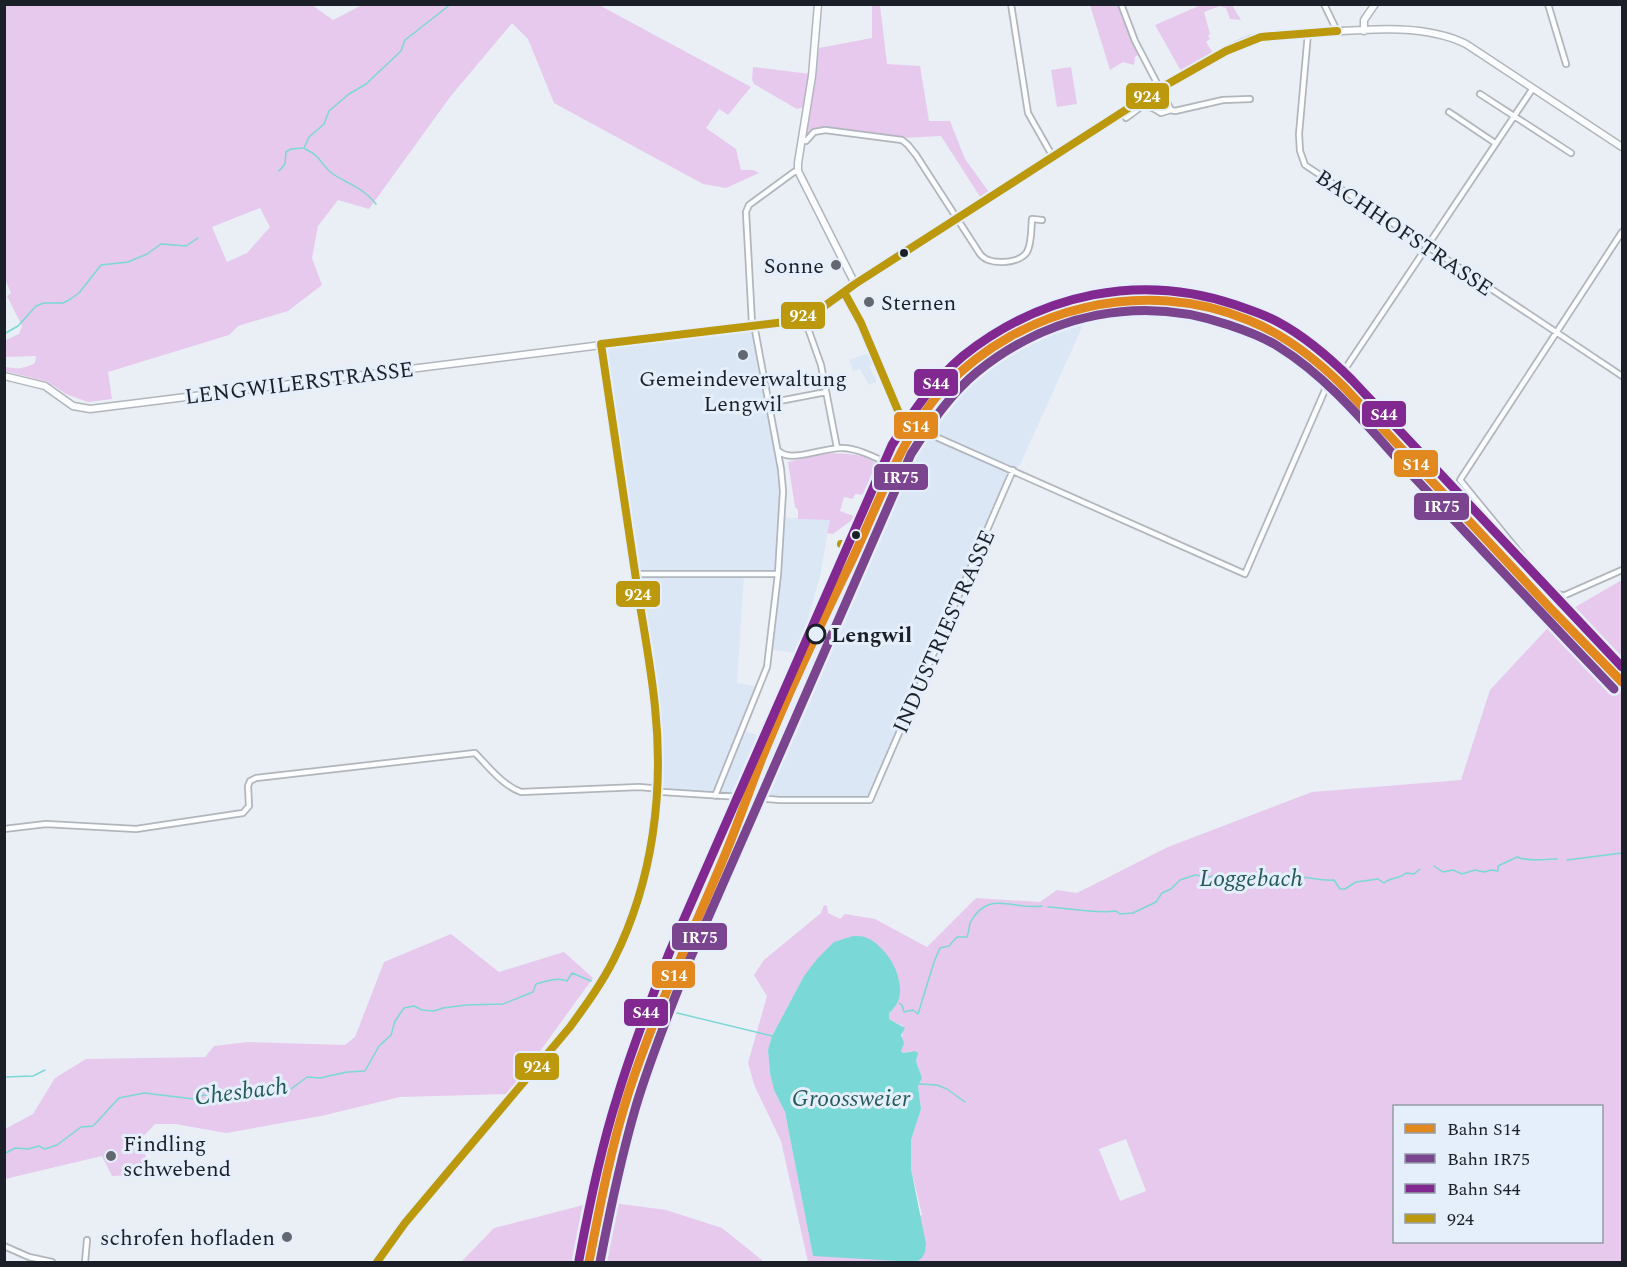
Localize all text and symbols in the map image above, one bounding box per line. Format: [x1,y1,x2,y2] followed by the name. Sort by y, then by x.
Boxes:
[1125,82,1170,110] line badge: 924
[1134,85,1160,109] text: 924
[1309,161,1500,305] street label: BACHHOFSTRASSE
[898,247,910,259] unlabelled marker
[764,250,824,283] place label: Sonne
[829,258,843,272] marker: Sonne
[881,287,956,320] place label: Sternen
[862,295,876,309] marker: Sternen
[780,301,826,330] line badge: 924
[790,304,816,328] text: 924
[736,348,750,362] marker: Gemeindeverwaltung Lengwil
[183,353,415,414] street label: LENGWILERSTRASSE
[639,363,847,421] place label: Gemeindeverwaltung Lengwil
[913,368,959,397] line badge: S44
[922,372,950,396] text: S44
[1361,400,1407,428] line badge: S44
[1370,403,1398,427] text: S44
[893,411,939,440] line badge: S14
[902,415,930,439] text: S14
[1393,449,1439,478] line badge: S14
[1402,453,1430,477] text: S14
[873,463,929,491] line badge: IR75
[883,466,919,490] text: IR75
[1413,492,1470,521] line badge: IR75
[1424,495,1460,519] text: IR75
[885,524,1004,739] street label: INDUSTRIESTRASSE
[850,529,862,541] unlabelled marker
[615,580,661,608] line badge: 924
[625,583,651,607] text: 924
[831,619,912,652] place label: Lengwil
[806,624,826,644] marker: Lengwil
[1199,861,1303,897] water label: Loggebach
[671,922,728,951] line badge: IR75
[682,926,718,950] text: IR75
[651,960,696,989] line badge: S14
[660,964,688,988] text: S14
[623,998,669,1027] line badge: S44
[632,1001,660,1025] text: S44
[514,1052,560,1081] line badge: 924
[524,1055,550,1079] text: 924
[193,1068,290,1116] water label: Chesbach
[792,1081,911,1117] water label: Groossweier
[1393,1105,1603,1243] legend
[1447,1116,1521,1143] text: Bahn S14
[123,1128,231,1186] place label: Findling schwebend
[1447,1146,1530,1173] text: Bahn IR75
[104,1149,118,1163] marker: Findling schwebend
[1447,1176,1521,1203] text: Bahn S44
[1447,1206,1474,1233] text: 924
[100,1222,275,1255] place label: schrofen hofladen
[280,1230,294,1244] marker: schrofen hofladen

